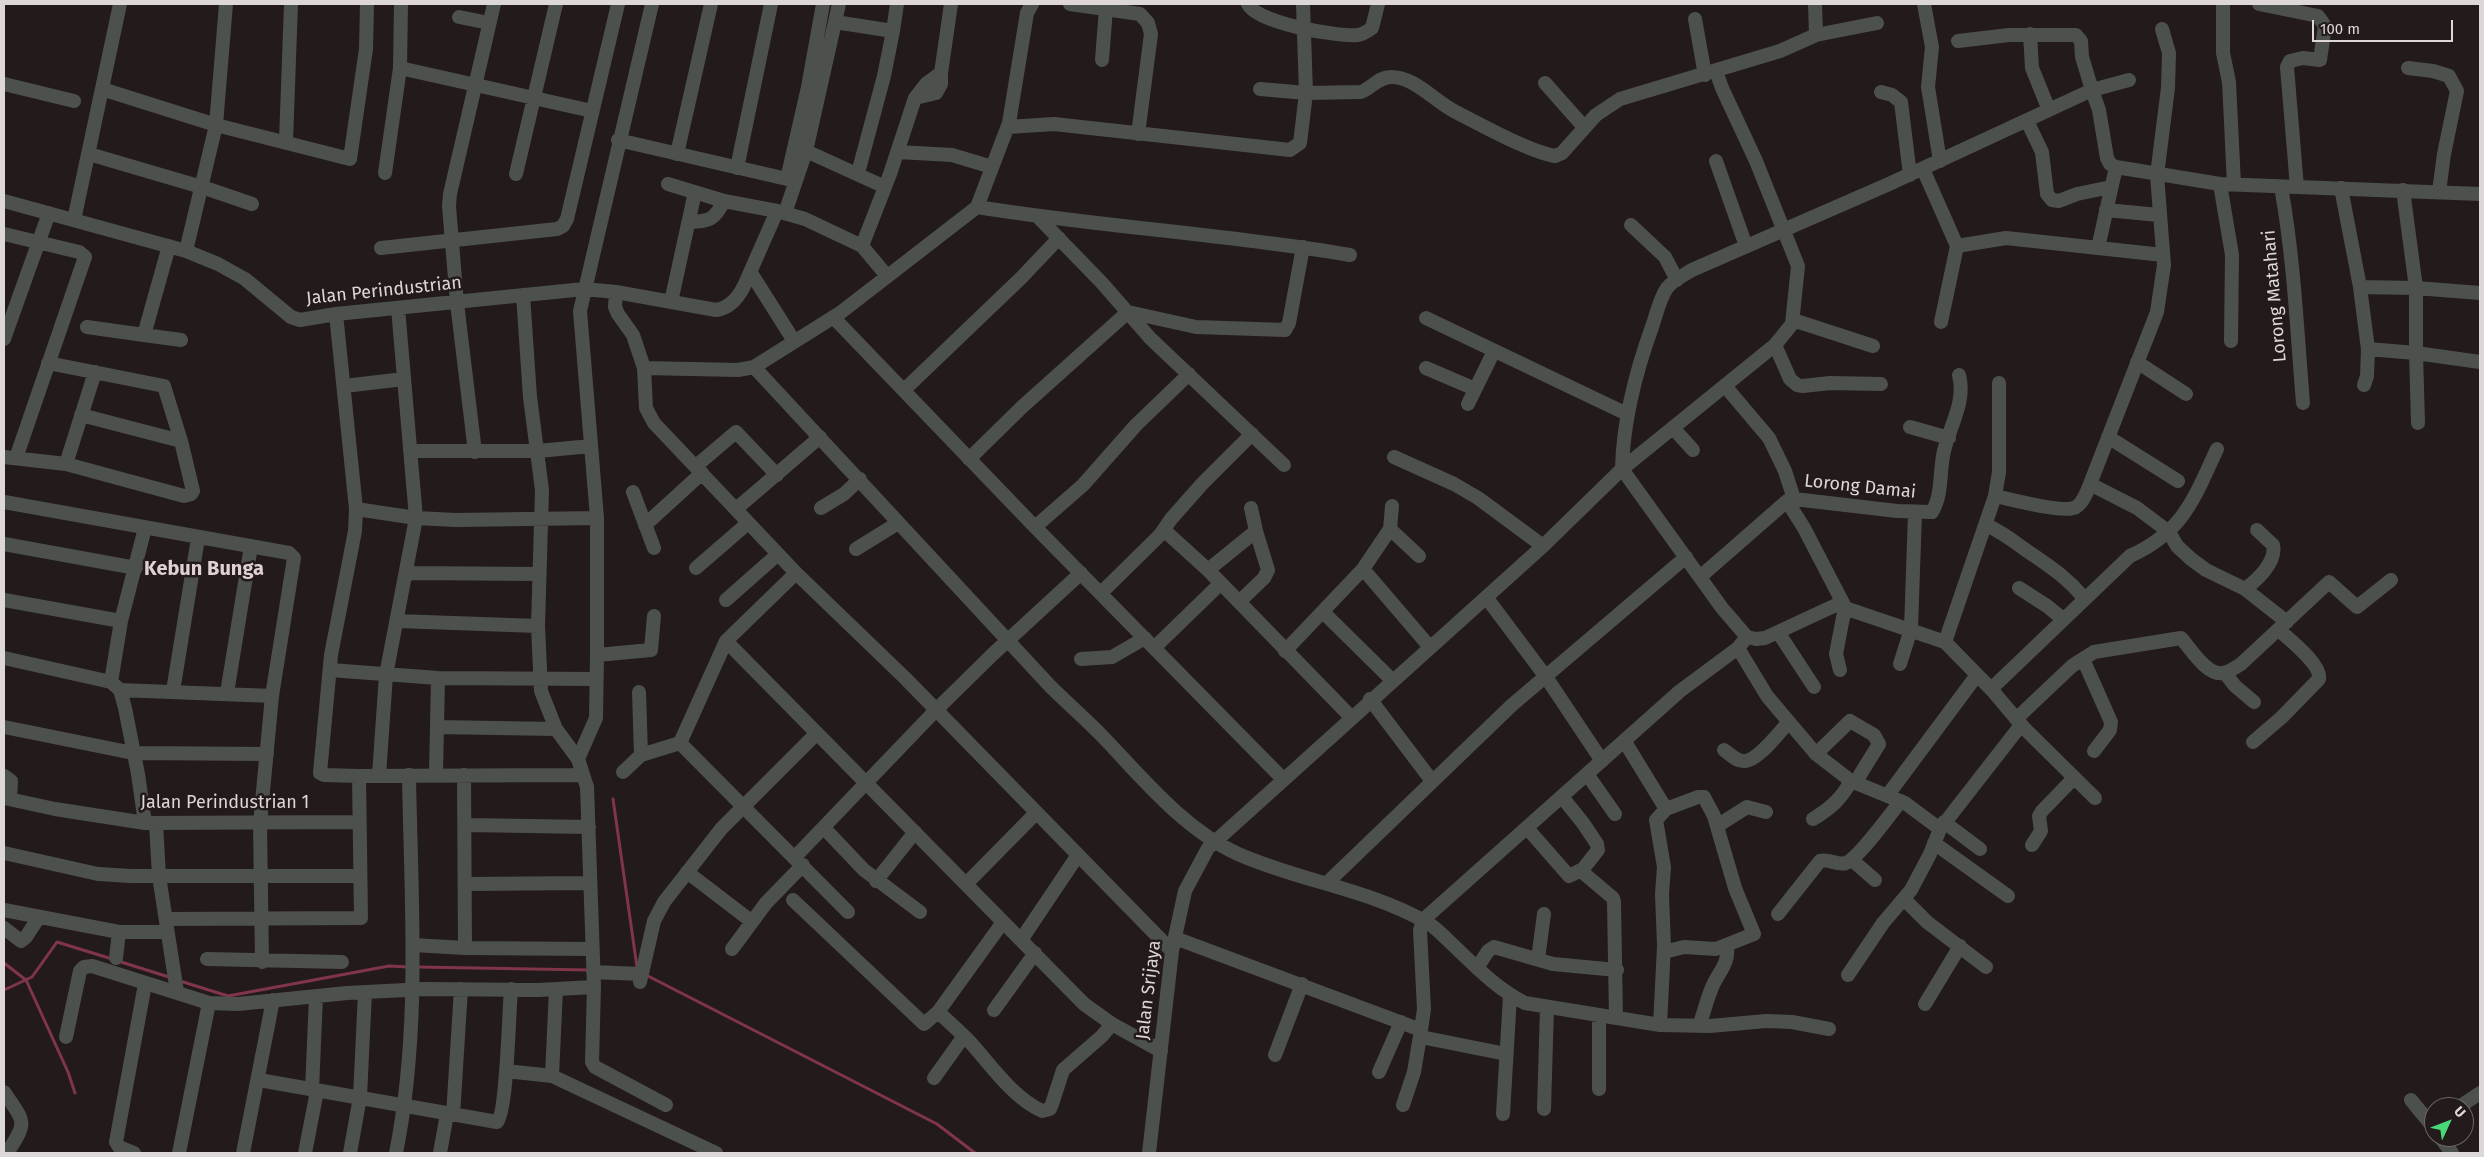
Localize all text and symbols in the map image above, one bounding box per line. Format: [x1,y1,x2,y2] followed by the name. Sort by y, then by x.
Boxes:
[2314,10,2455,42] scale bar
[2320,20,2360,38] text: 100 m
[2258,229,2292,363] street label: Lorong Matahari
[305,272,463,310] street label: Jalan Perindustrian
[1803,470,1917,504] street label: Lorong Damai
[144,557,264,581] district label: Kebun Bunga
[141,792,309,814] street label: Jalan Perindustrian 1
[1132,939,1166,1041] street label: Jalan Srijaya
[2424,1097,2474,1147] north arrow
[2450,1103,2469,1121] text: U

